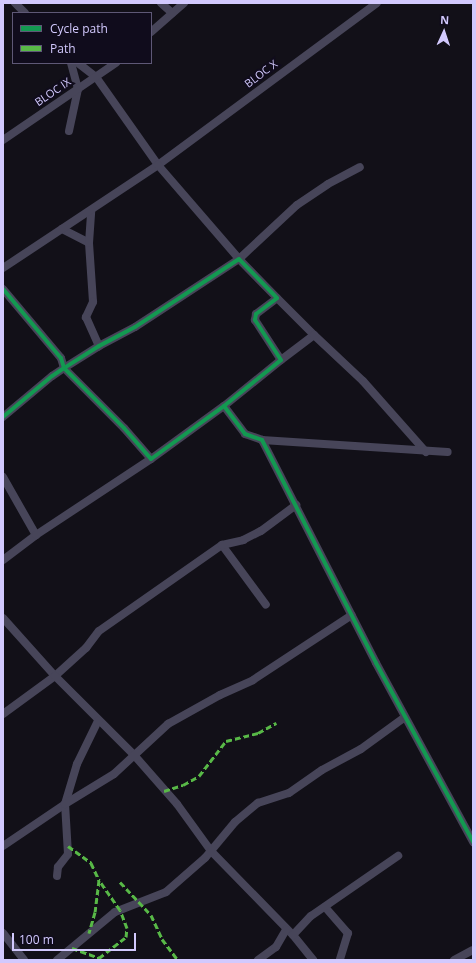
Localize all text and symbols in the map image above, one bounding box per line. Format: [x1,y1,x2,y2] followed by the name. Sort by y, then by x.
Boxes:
[12,12,152,64] legend
[424,12,464,52] north arrow
[440,12,450,27] text: N
[50,20,108,37] text: Cycle path
[50,40,76,57] text: Path
[242,57,280,91] street label: BLOC X
[32,75,74,109] street label: BLOC IX
[14,925,138,951] scale bar
[19,931,54,948] text: 100 m

